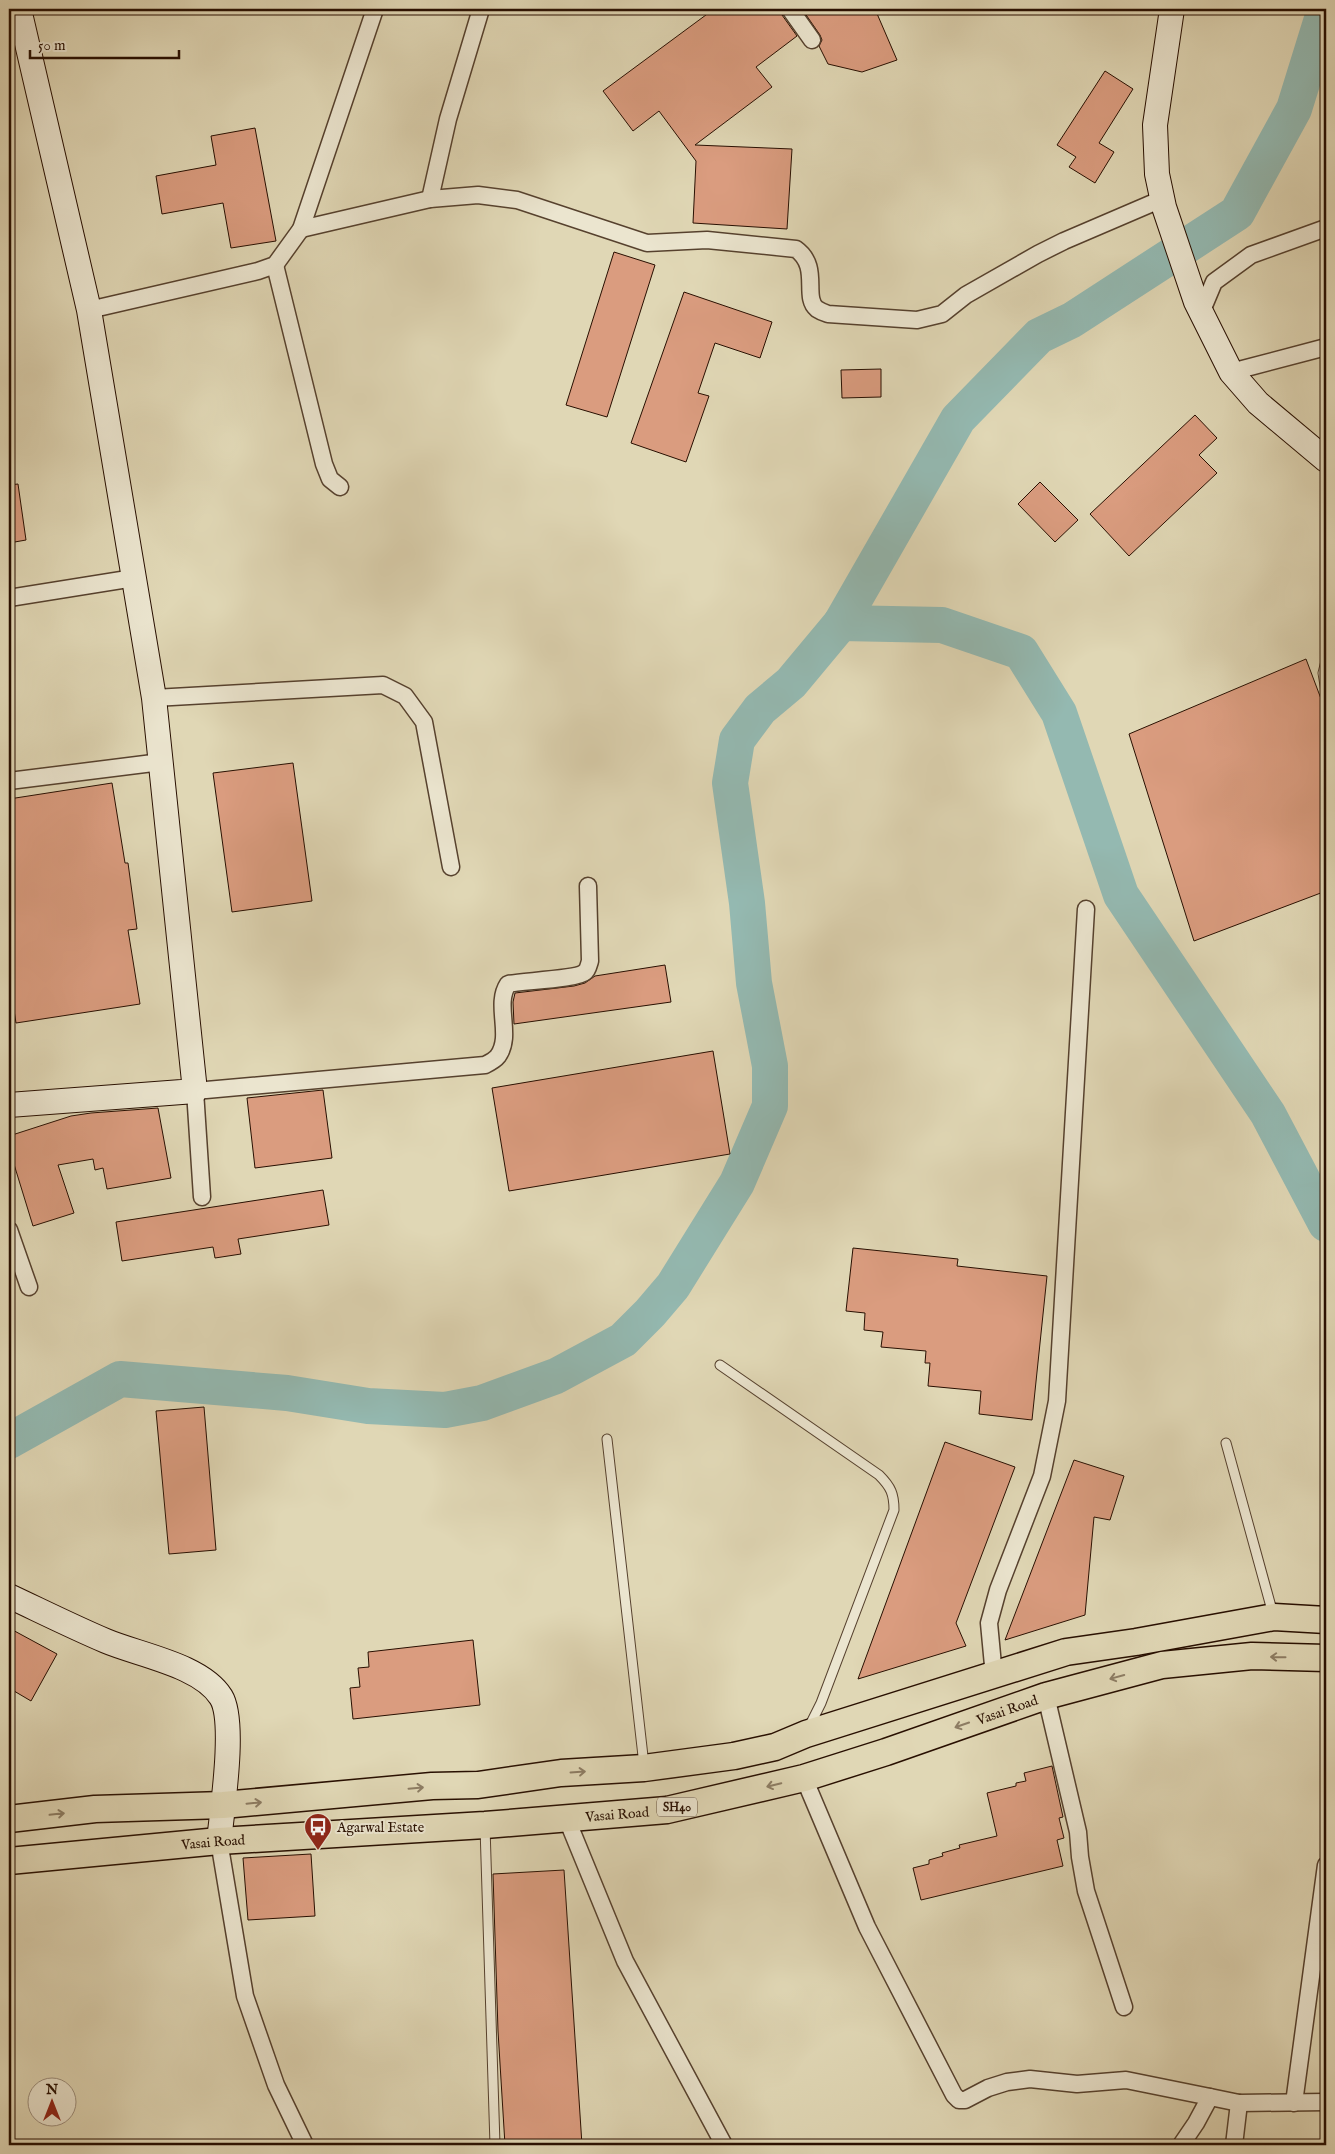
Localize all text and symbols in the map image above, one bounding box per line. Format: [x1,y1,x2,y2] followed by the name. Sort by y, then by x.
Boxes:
[30,28,179,60] scale bar
[38,36,66,55] text: 50 m
[1270,1652,1286,1661] one-way arrow
[1110,1673,1126,1682] one-way arrow
[973,1691,1041,1730] street label: Vasai Road
[955,1721,970,1730] one-way arrow
[569,1768,585,1777] one-way arrow
[766,1781,782,1790] one-way arrow
[408,1783,424,1793] one-way arrow
[246,1798,262,1807] one-way arrow
[657,1798,697,1816] road number: SH40
[584,1803,650,1827] street label: Vasai Road
[49,1809,65,1819] one-way arrow
[303,1812,333,1851] bus stop icon: Agarwal Estate
[336,1819,425,1837] place label: Agarwal Estate
[180,1831,246,1855] street label: Vasai Road
[28,2076,78,2126] north arrow
[45,2081,58,2099] text: N

